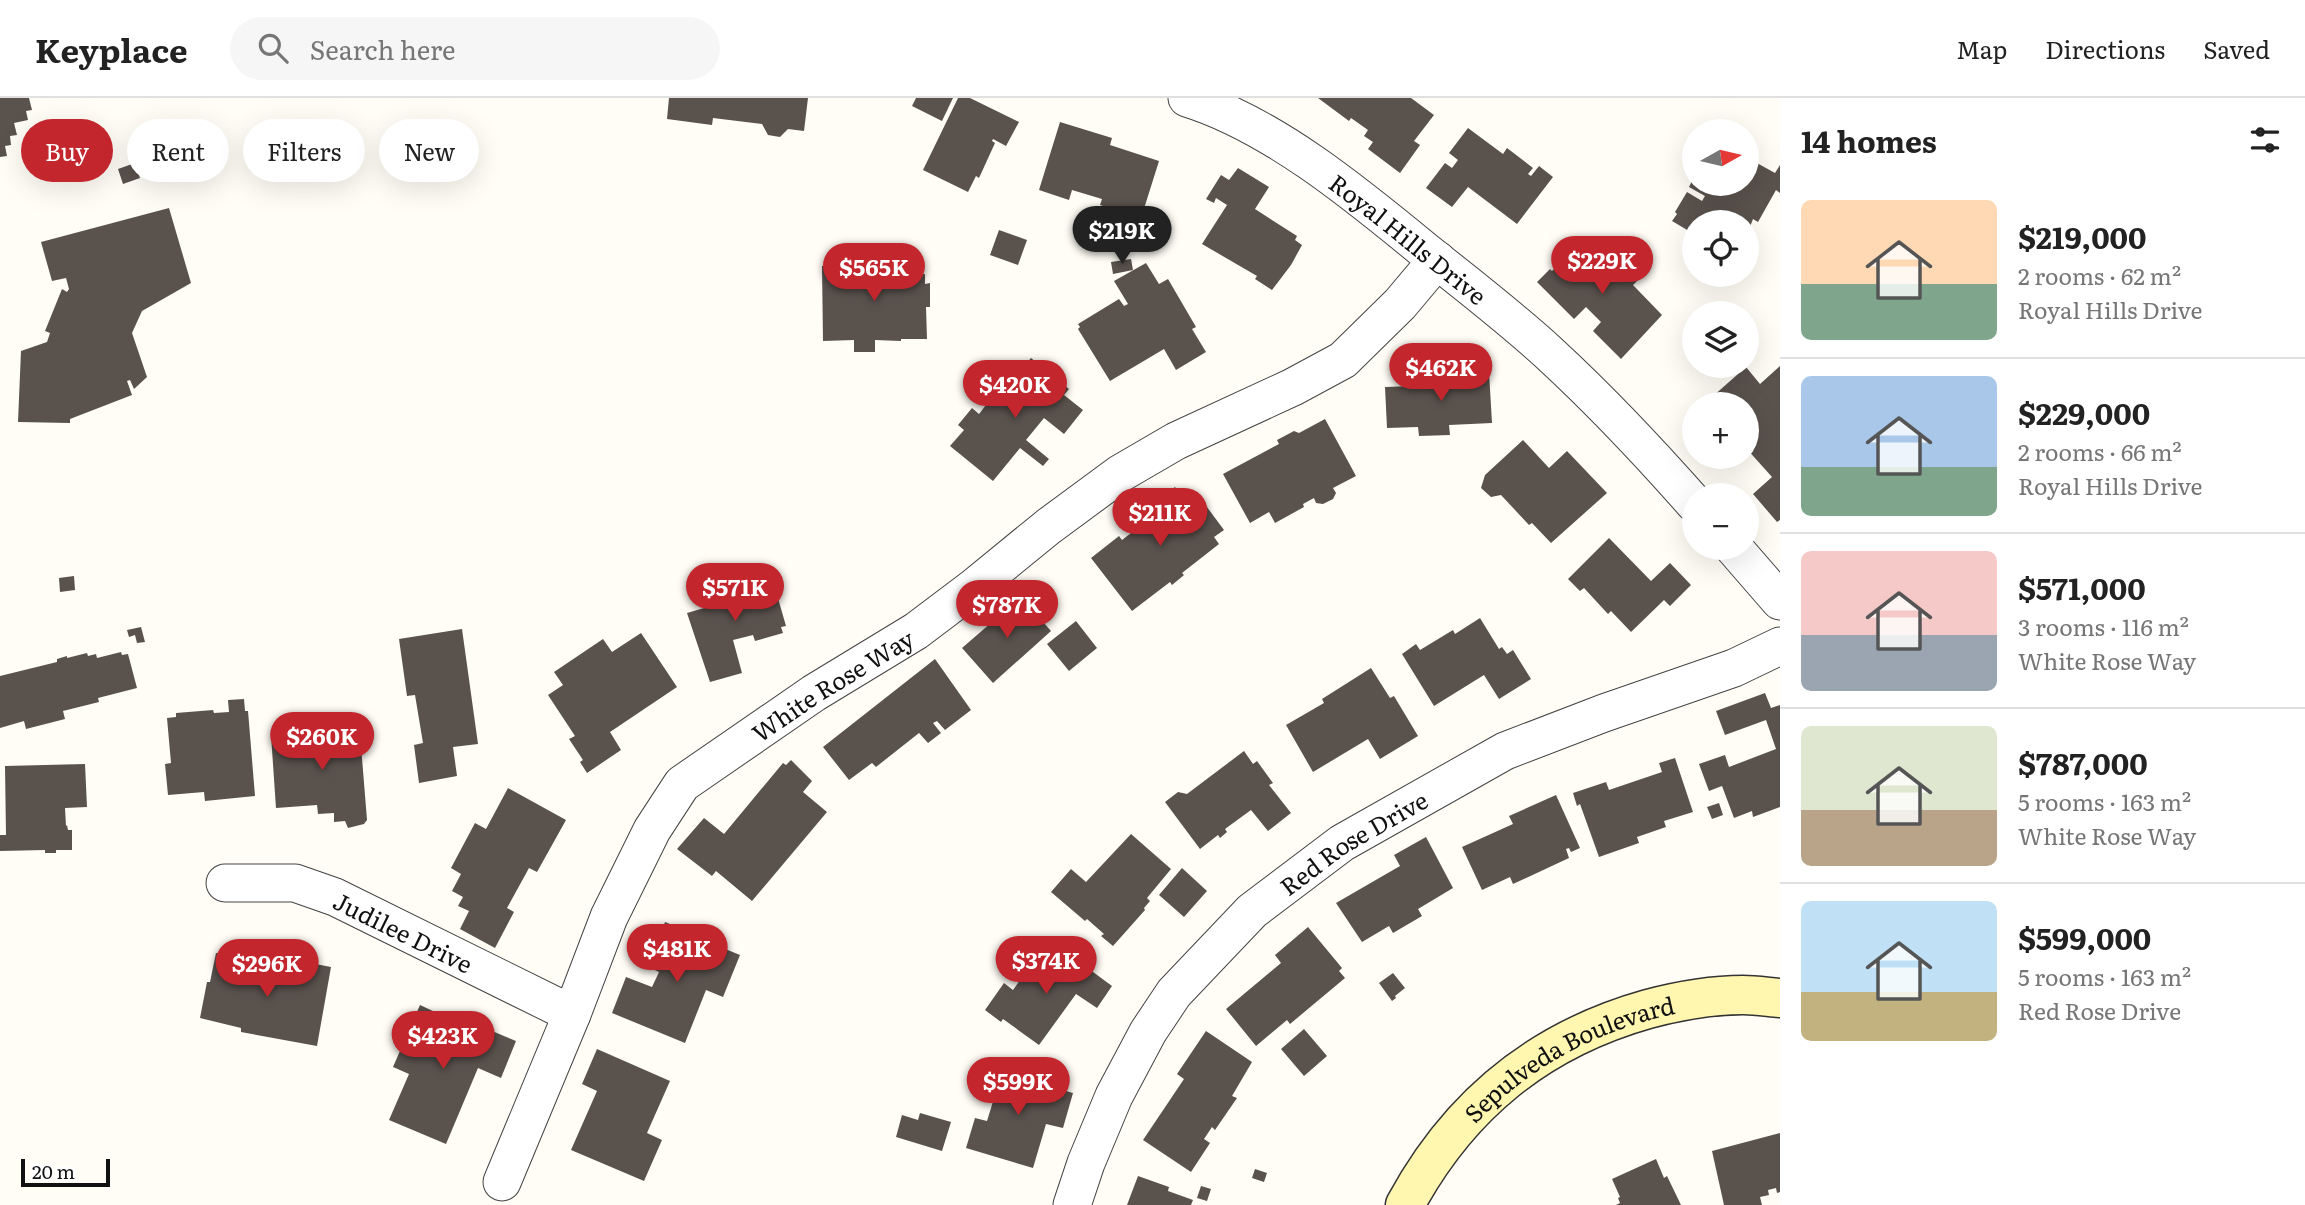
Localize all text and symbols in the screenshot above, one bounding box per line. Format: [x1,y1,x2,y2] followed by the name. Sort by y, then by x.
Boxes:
[230,17,720,80] search box
[35,24,188,73] text: Keyplace
[254,29,292,67] icon: search
[310,29,456,68] text: Search here
[1956,31,2007,66] text: Map
[2045,31,2165,66] text: Directions
[2203,31,2270,66] text: Saved
[1801,118,1937,162] text: 14 homes
[21,119,113,182] chip: Buy
[127,119,229,182] chip: Rent
[243,119,365,182] chip: Filters
[379,119,479,182] chip: New
[1682,119,1759,196] north arrow
[1682,119,1759,560] map controls
[2246,121,2284,159] icon: filters
[1323,164,1495,312] street label: Royal Hills Drive
[1073,206,1171,266] pin: $219K
[1682,210,1759,287] button: locate
[1089,212,1155,246] text: $219K
[2018,214,2147,258] text: $219,000
[1857,228,1941,312] icon: home
[1553,236,1651,296] pin: $229K
[1567,242,1637,276] text: $229K
[825,244,923,303] pin: $565K
[839,249,909,283] text: $565K
[2018,258,2181,292] text: 2 rooms · 62 m²
[2018,292,2203,326] text: Royal Hills Drive
[1682,301,1759,378] button: layers
[1392,344,1490,403] pin: $462K
[1405,349,1477,383] text: $462K
[966,360,1064,420] pin: $420K
[979,366,1051,400] text: $420K
[2018,390,2150,434] text: $229,000
[1682,392,1759,469] button: +
[1857,404,1941,488] icon: home
[2018,434,2182,468] text: 2 rooms · 66 m²
[2018,468,2203,502] text: Royal Hills Drive
[1682,483,1759,560] button: −
[1111,489,1209,548] pin: $211K
[1128,494,1192,528] text: $211K
[686,564,784,623] pin: $571K
[2018,565,2146,609] text: $571,000
[702,569,768,603] text: $571K
[1857,579,1941,663] icon: home
[958,580,1056,640] pin: $787K
[972,586,1042,620] text: $787K
[2018,609,2189,643] text: 3 rooms · 116 m²
[744,619,920,749] street label: White Rose Way
[2018,643,2196,677] text: White Rose Way
[273,712,371,772] pin: $260K
[286,718,358,752] text: $260K
[2018,740,2148,784] text: $787,000
[1857,754,1941,838] icon: home
[1271,781,1433,902] street label: Red Rose Drive
[2018,784,2191,818] text: 5 rooms · 163 m²
[2018,818,2196,852] text: White Rose Way
[328,882,479,980] street label: Judilee Drive
[2018,915,2151,959] text: $599,000
[628,924,726,984] pin: $481K
[1857,929,1941,1013] icon: home
[643,930,711,964] text: $481K
[997,936,1095,996] pin: $374K
[218,940,316,999] pin: $296K
[1012,942,1080,976] text: $374K
[232,945,302,979] text: $296K
[2018,959,2191,993] text: 5 rooms · 163 m²
[1455,986,1678,1129] street label: Sepulveda Boulevard
[2018,993,2181,1027] text: Red Rose Drive
[394,1012,492,1071] pin: $423K
[408,1017,478,1051] text: $423K
[969,1058,1067,1117] pin: $599K
[983,1063,1053,1097] text: $599K
[21,1156,110,1188] scale bar
[32,1157,75,1185] text: 20 m

